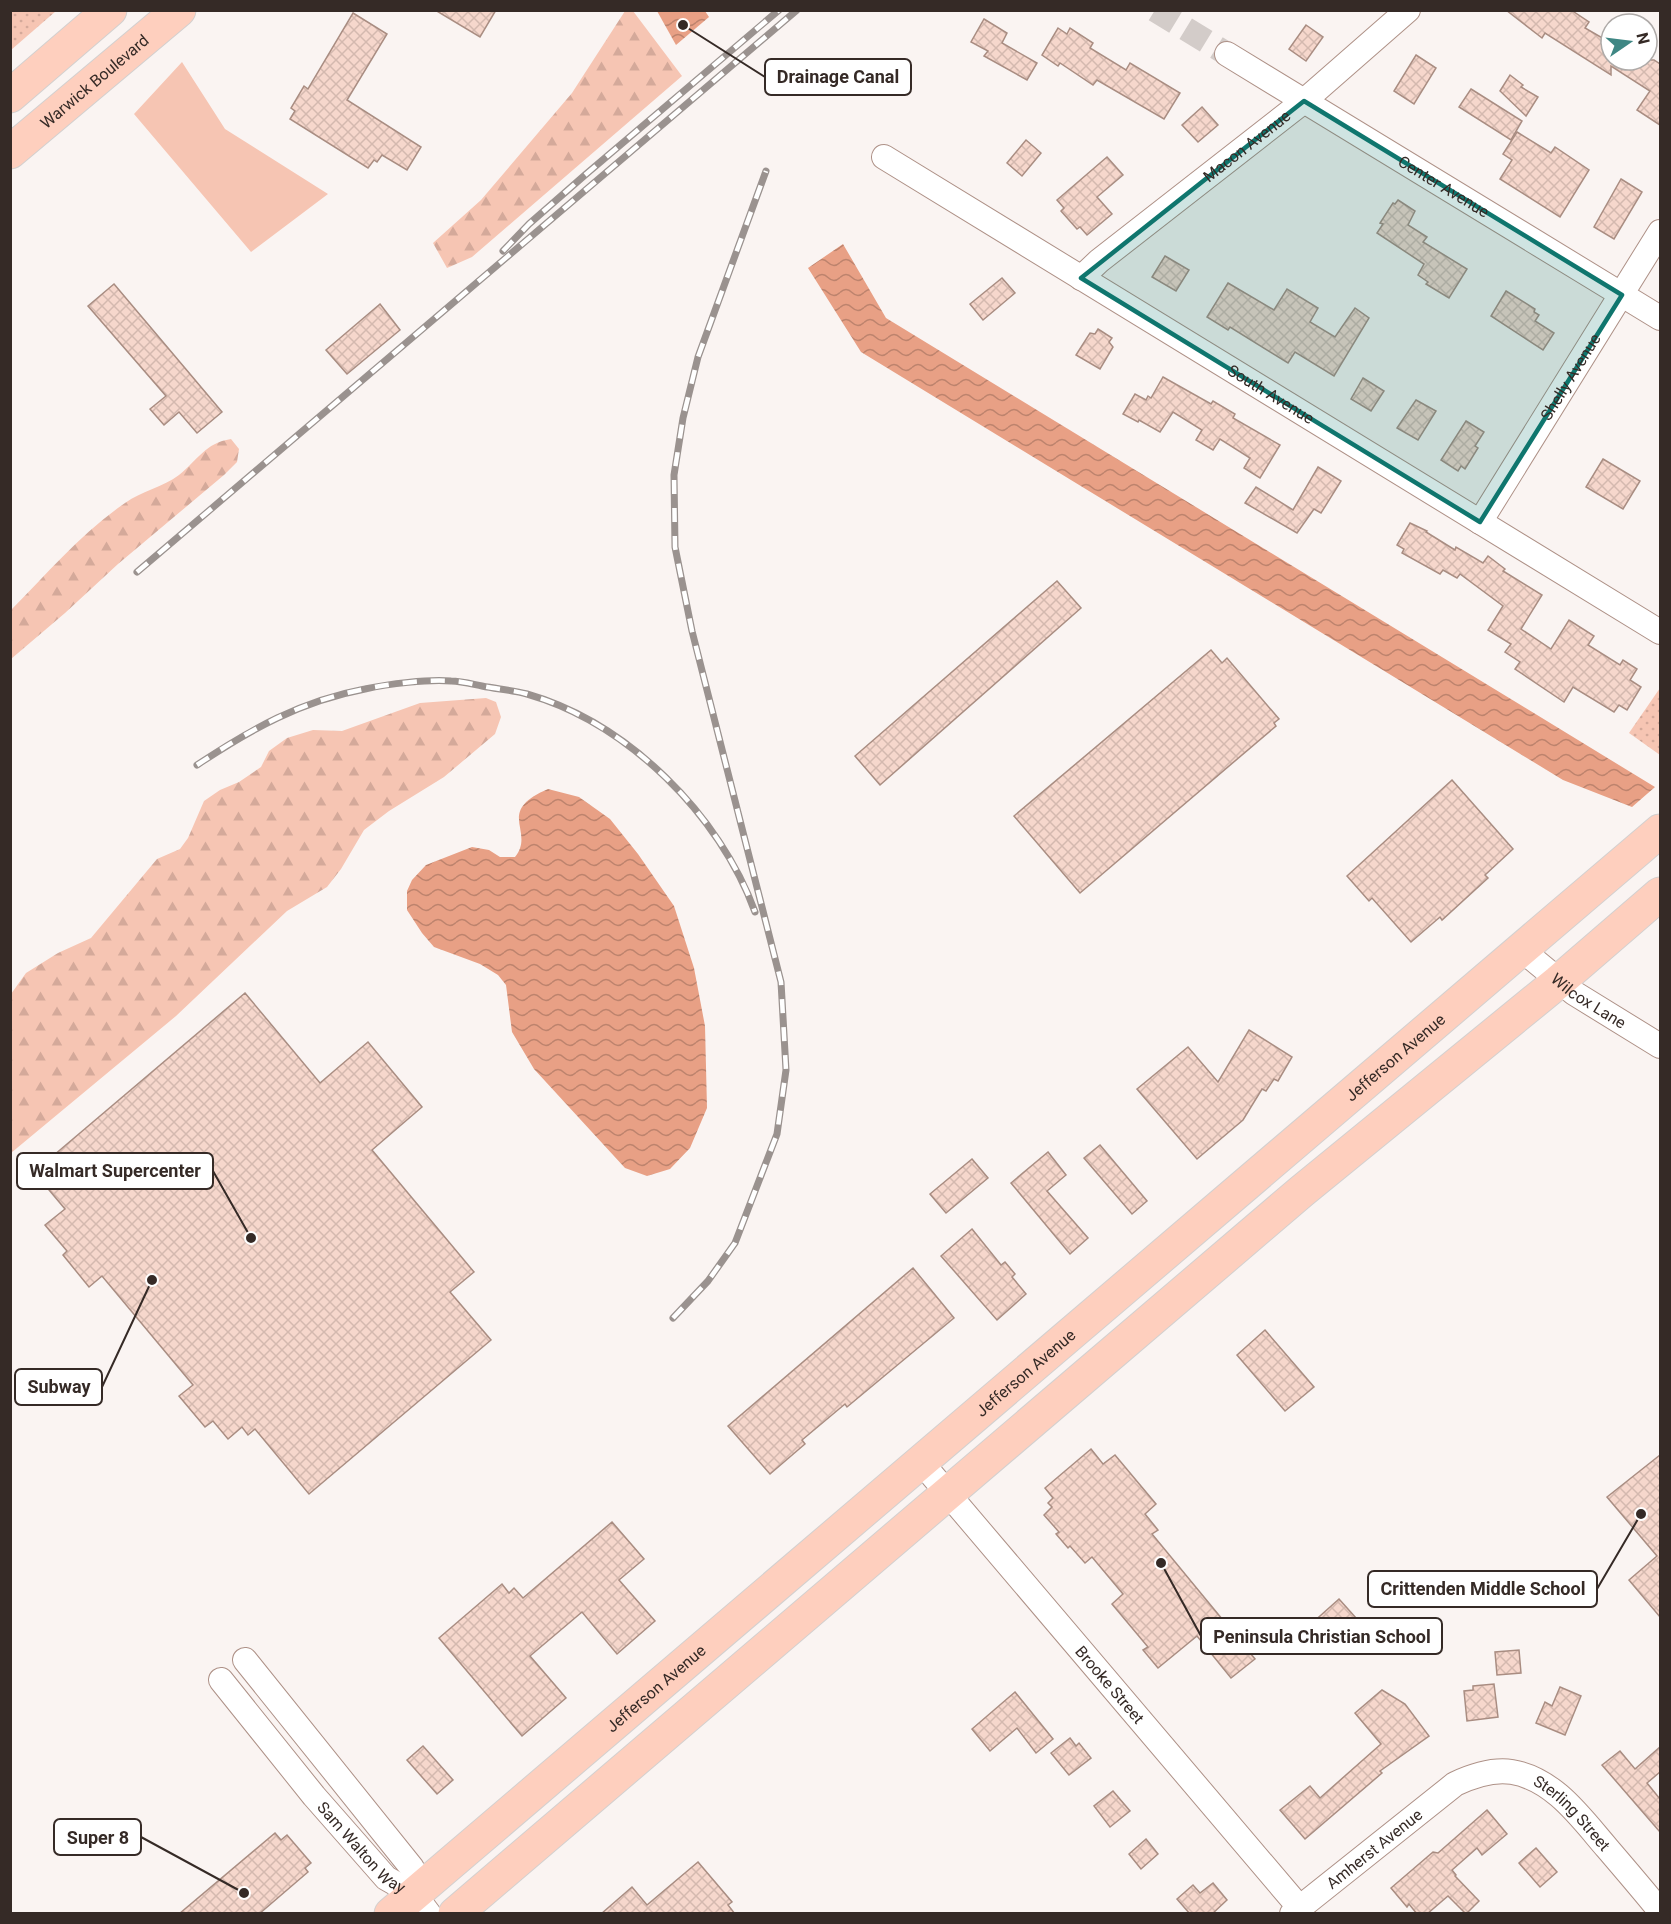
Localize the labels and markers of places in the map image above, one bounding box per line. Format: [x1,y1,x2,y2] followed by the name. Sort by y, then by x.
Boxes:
[765,59,911,95] callout: Drainage Canal
[17,1153,213,1189] callout: Walmart Supercenter
[15,1369,102,1405] callout: Subway
[1368,1571,1597,1607] callout: Crittenden Middle School
[1201,1618,1442,1654] callout: Peninsula Christian School
[54,1819,141,1855] callout: Super 8

